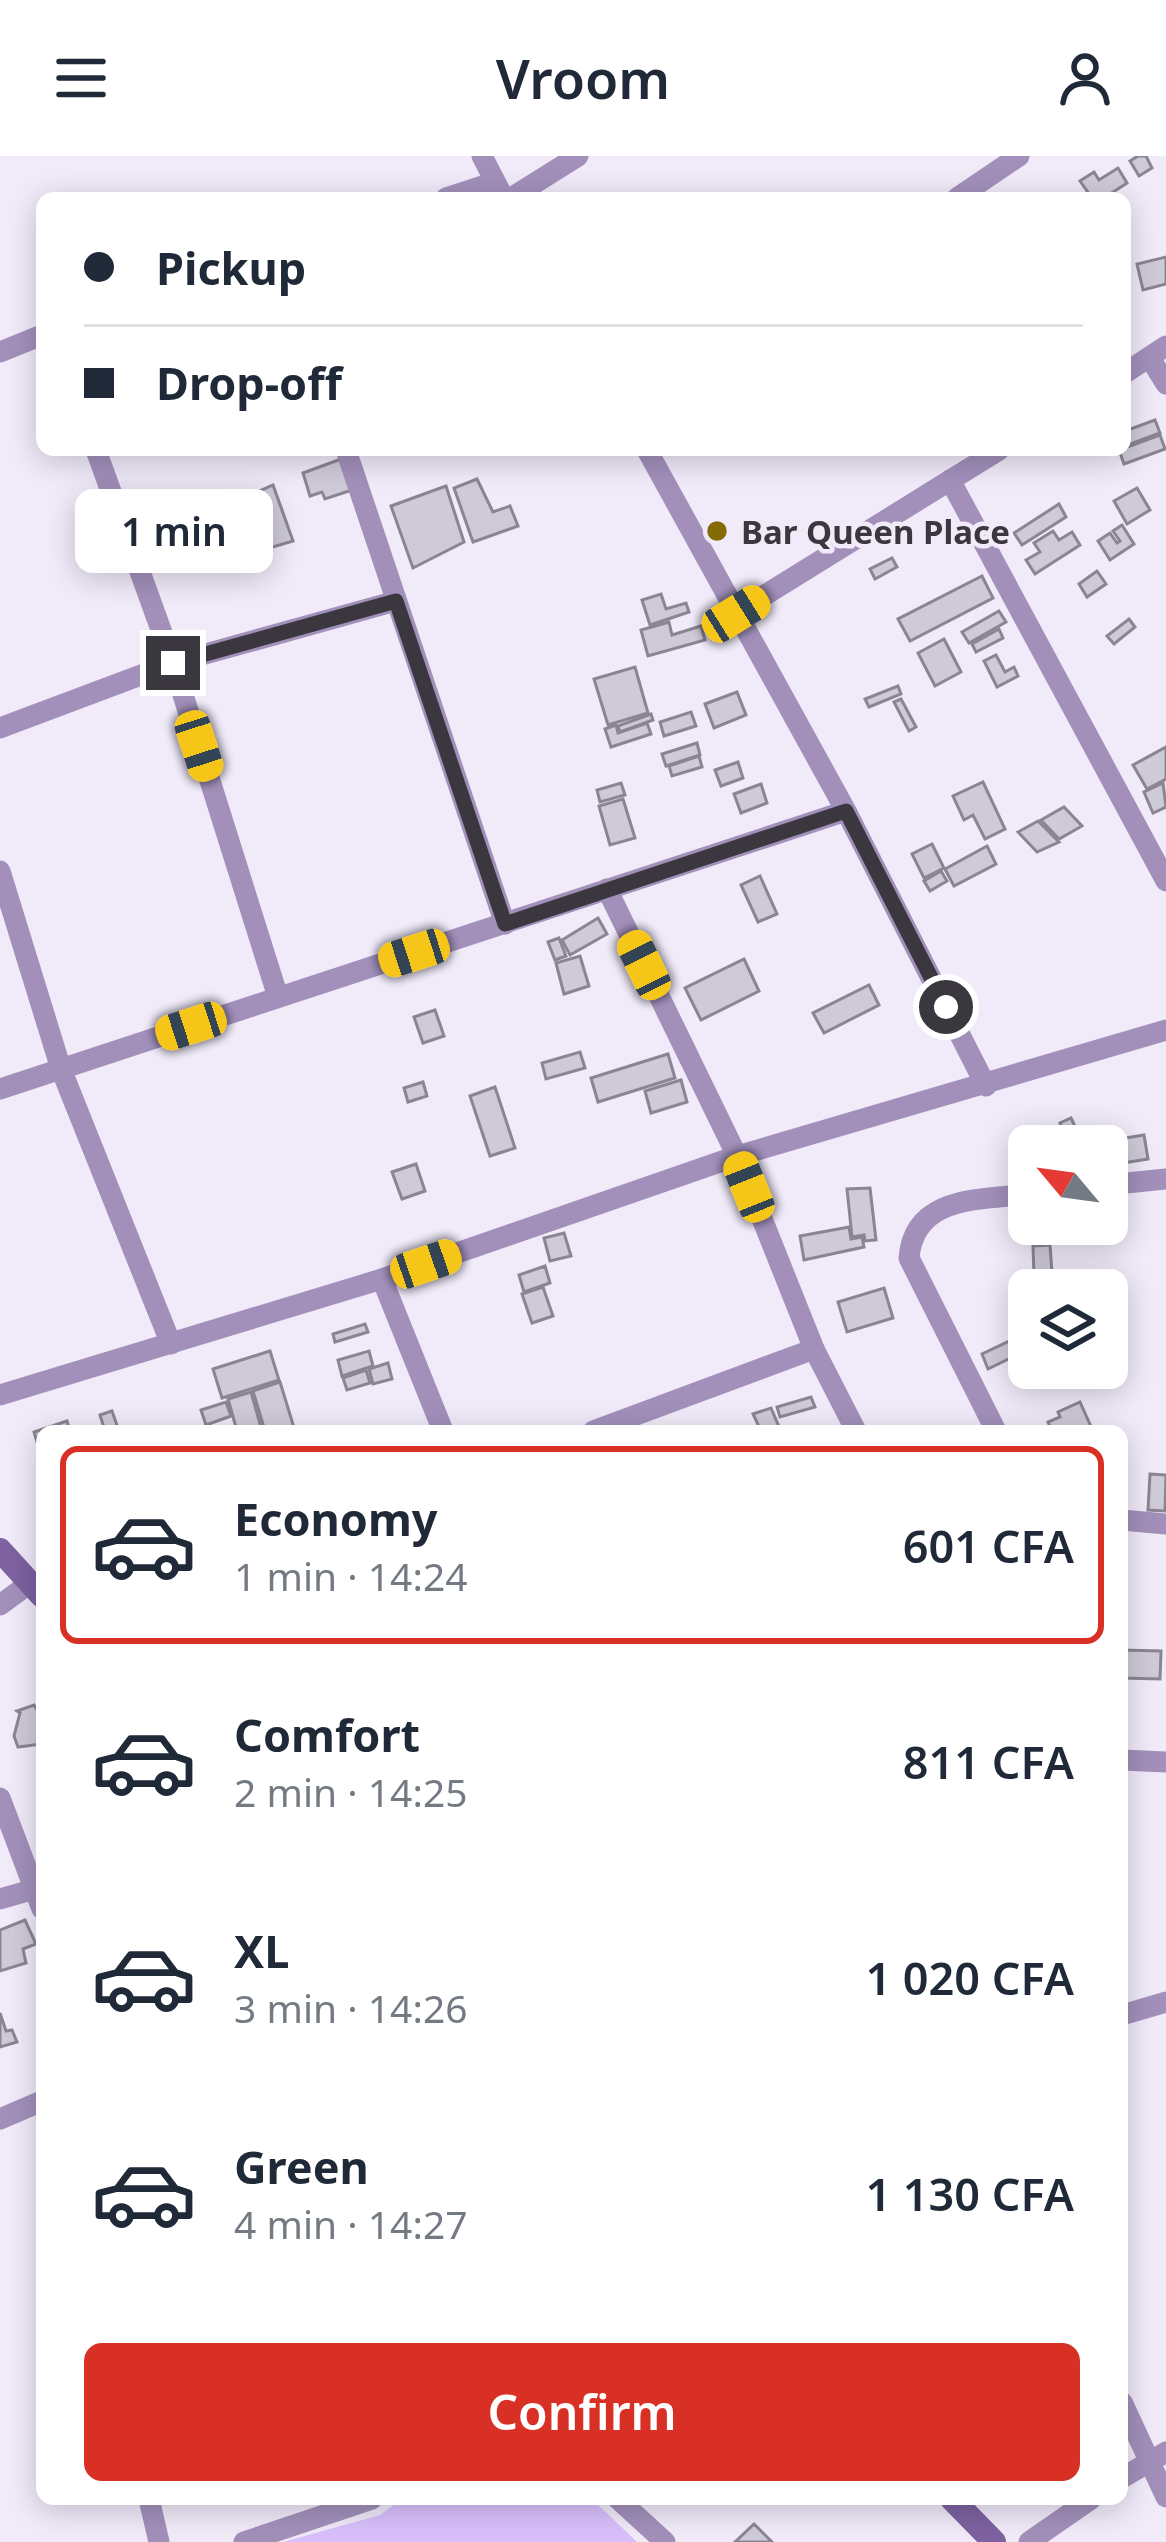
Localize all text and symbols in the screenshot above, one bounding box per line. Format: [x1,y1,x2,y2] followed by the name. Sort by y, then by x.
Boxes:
[496,41,670,115] text: Vroom
[48,45,114,111] icon: menu
[1052,45,1118,111] icon: person
[156,237,306,298] text: Pickup
[156,352,342,413] text: Drop-off
[74,489,272,573] callout: 1 min
[121,504,227,557] text: 1 min
[741,509,1010,554] place label: Bar Queen Place
[704,518,730,544] marker: Bar Queen Place
[696,580,776,648] car
[146,636,200,690] route end
[171,706,227,786] car
[374,925,454,981] car
[612,925,676,1005] car
[919,980,973,1034] route start
[151,998,231,1054] car
[1008,1125,1128,1245] north arrow
[1008,1125,1128,1389] map controls
[719,1147,779,1227] car
[386,1235,466,1293] car
[1008,1269,1128,1389] button: layers
[234,1488,438,1549] text: Economy
[90,1491,198,1599] icon: car
[903,1515,1074,1576] text: 601 CFA
[234,1549,468,1602] text: 1 min · 14:24
[234,1704,420,1765] text: Comfort
[90,1707,198,1815] icon: car
[903,1731,1074,1792] text: 811 CFA
[234,1765,468,1818] text: 2 min · 14:25
[234,1920,289,1981] text: XL
[90,1923,198,2031] icon: car
[865,1947,1074,2008] text: 1 020 CFA
[234,1981,468,2034] text: 3 min · 14:26
[234,2136,369,2197] text: Green
[90,2139,198,2247] icon: car
[865,2163,1074,2224] text: 1 130 CFA
[234,2197,468,2250] text: 4 min · 14:27
[84,2343,1080,2481] button: Confirm

